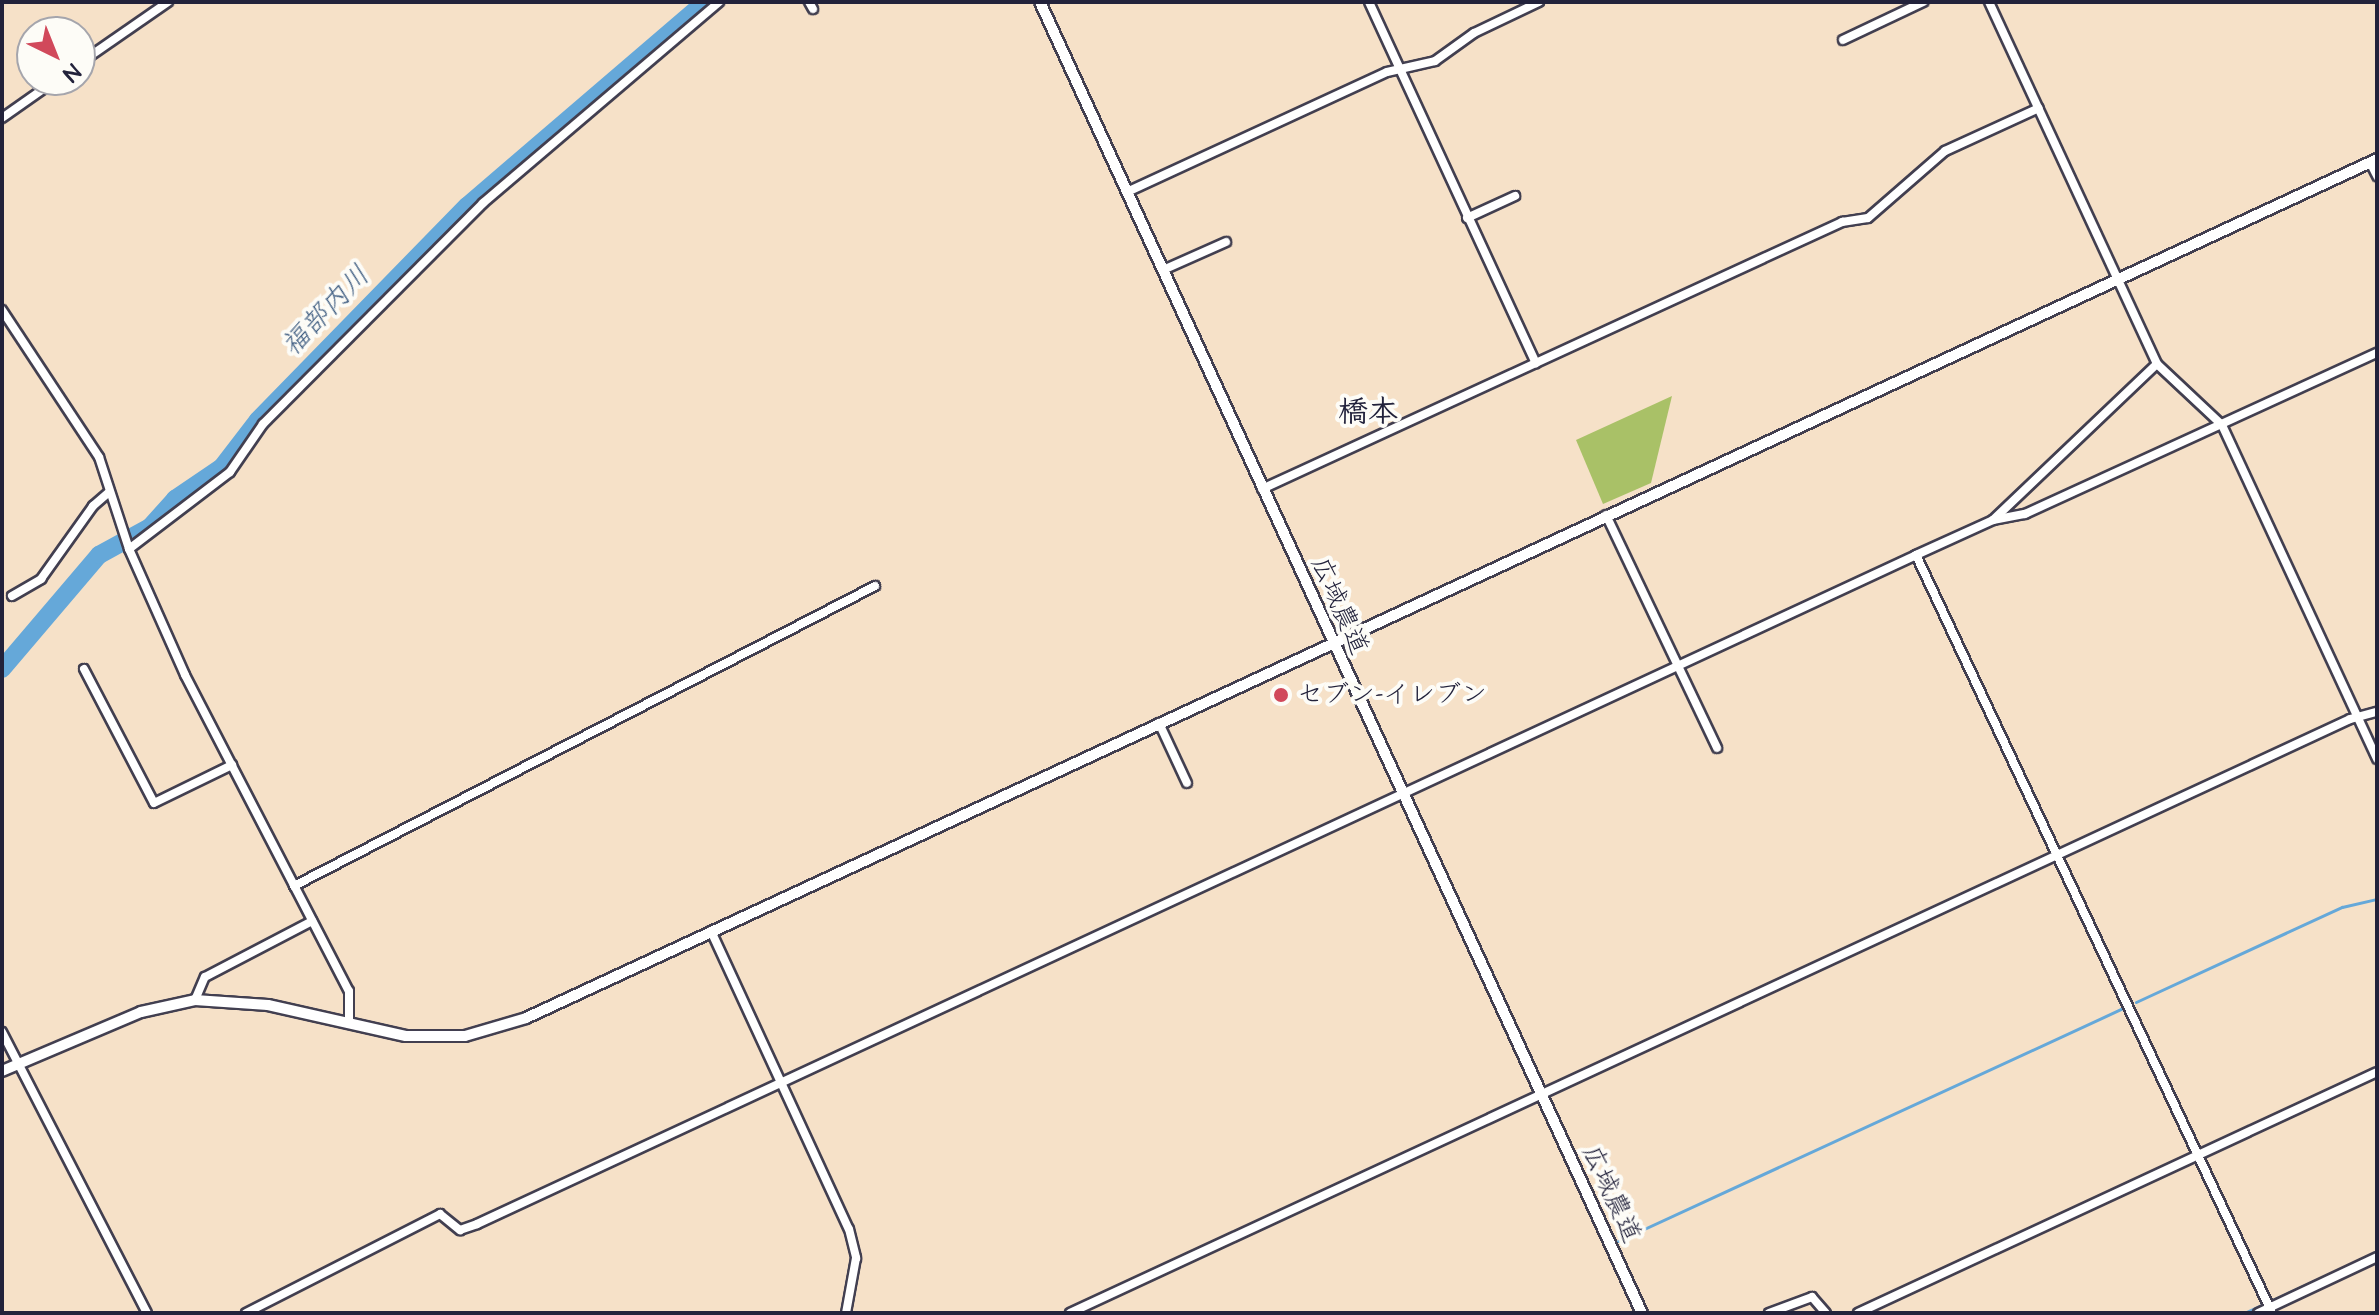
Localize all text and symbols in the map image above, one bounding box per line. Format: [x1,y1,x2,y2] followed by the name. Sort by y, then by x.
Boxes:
[16,16,96,96] north arrow
[56,56,87,88] text: N
[275,259,377,363] water label: 福部内川
[1338,394,1398,430] district label: 橋本
[1304,552,1374,660] street label: 広域農道
[1297,679,1487,711] place label: セブン-イレブン
[1272,686,1290,704] marker: セブン-イレブン
[1575,1140,1647,1248] street label: 広域農道

